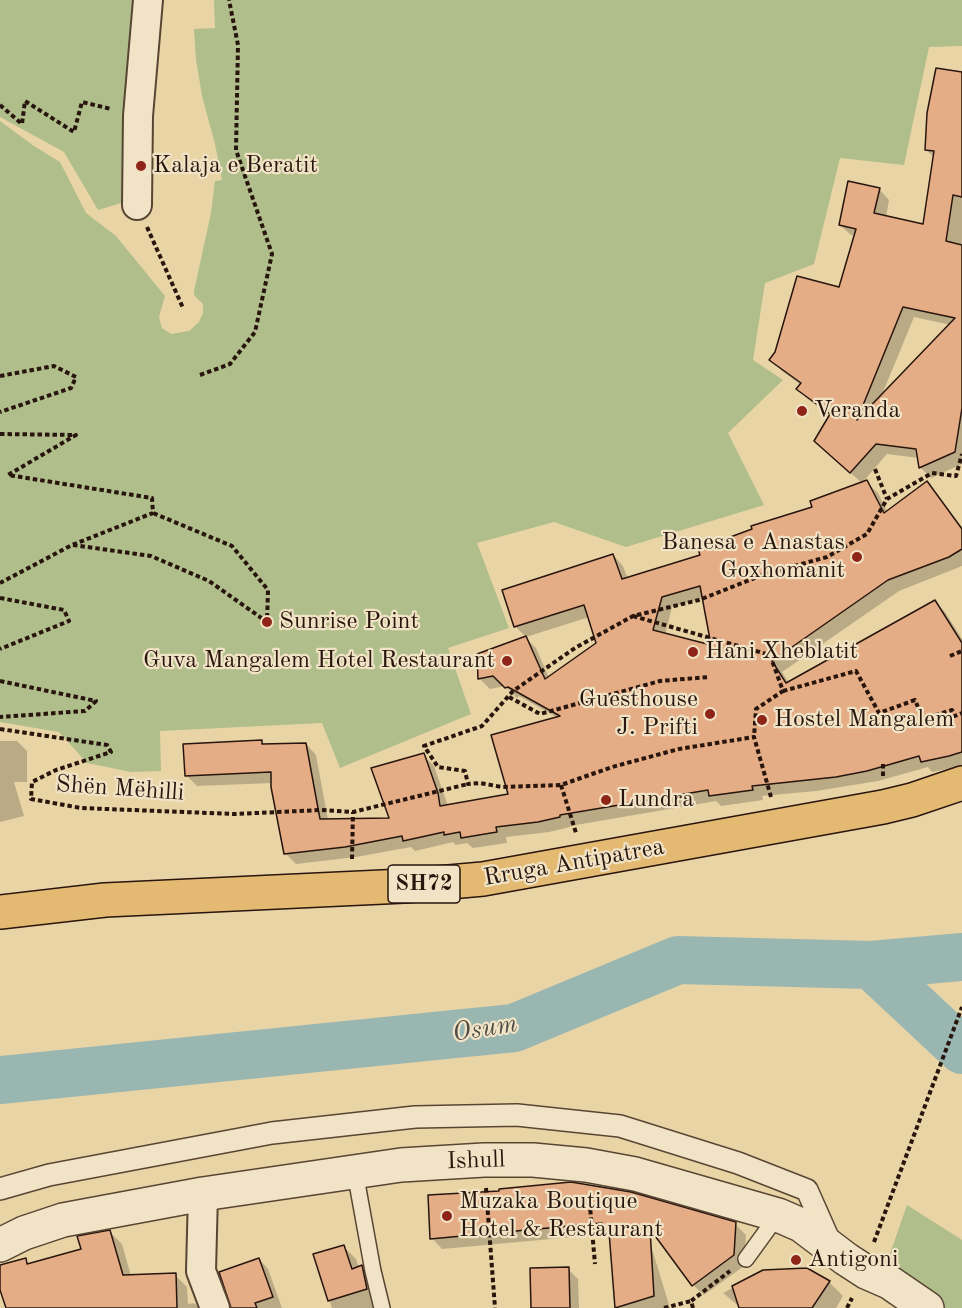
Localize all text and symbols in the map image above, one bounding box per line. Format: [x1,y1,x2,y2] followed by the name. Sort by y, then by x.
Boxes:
[153,152,318,180] place label: Kalaja e Beratit
[134,159,148,173] marker: Kalaja e Beratit
[814,397,900,425] place label: Veranda
[795,404,809,418] marker: Veranda
[662,529,845,585] place label: Banesa e Anastas Goxhomanit
[850,550,864,564] marker: Banesa e Anastas Goxhomanit
[279,608,419,636] place label: Sunrise Point
[260,615,274,629] marker: Sunrise Point
[705,638,858,666] place label: Hani Xheblatit
[686,645,700,659] marker: Hani Xheblatit
[143,647,495,675] place label: Guva Mangalem Hotel Restaurant
[500,654,514,668] marker: Guva Mangalem Hotel Restaurant
[579,686,698,742] place label: Guesthouse J. Prifti
[774,706,954,734] place label: Hostel Mangalem
[703,707,717,721] marker: Guesthouse J. Prifti
[755,713,769,727] marker: Hostel Mangalem
[55,770,185,808] street label: Shën Mëhilli
[618,786,694,814] place label: Lundra
[599,793,613,807] marker: Lundra
[481,833,667,893] street label: Rruga Antipatrea
[388,865,460,903] road number: SH72
[450,1008,520,1050] water label: Osum
[446,1146,506,1176] street label: Ishull
[459,1188,663,1244] place label: Muzaka Boutique Hotel & Restaurant
[440,1209,454,1223] marker: Muzaka Boutique Hotel & Restaurant
[808,1246,898,1274] place label: Antigoni
[789,1253,803,1267] marker: Antigoni

